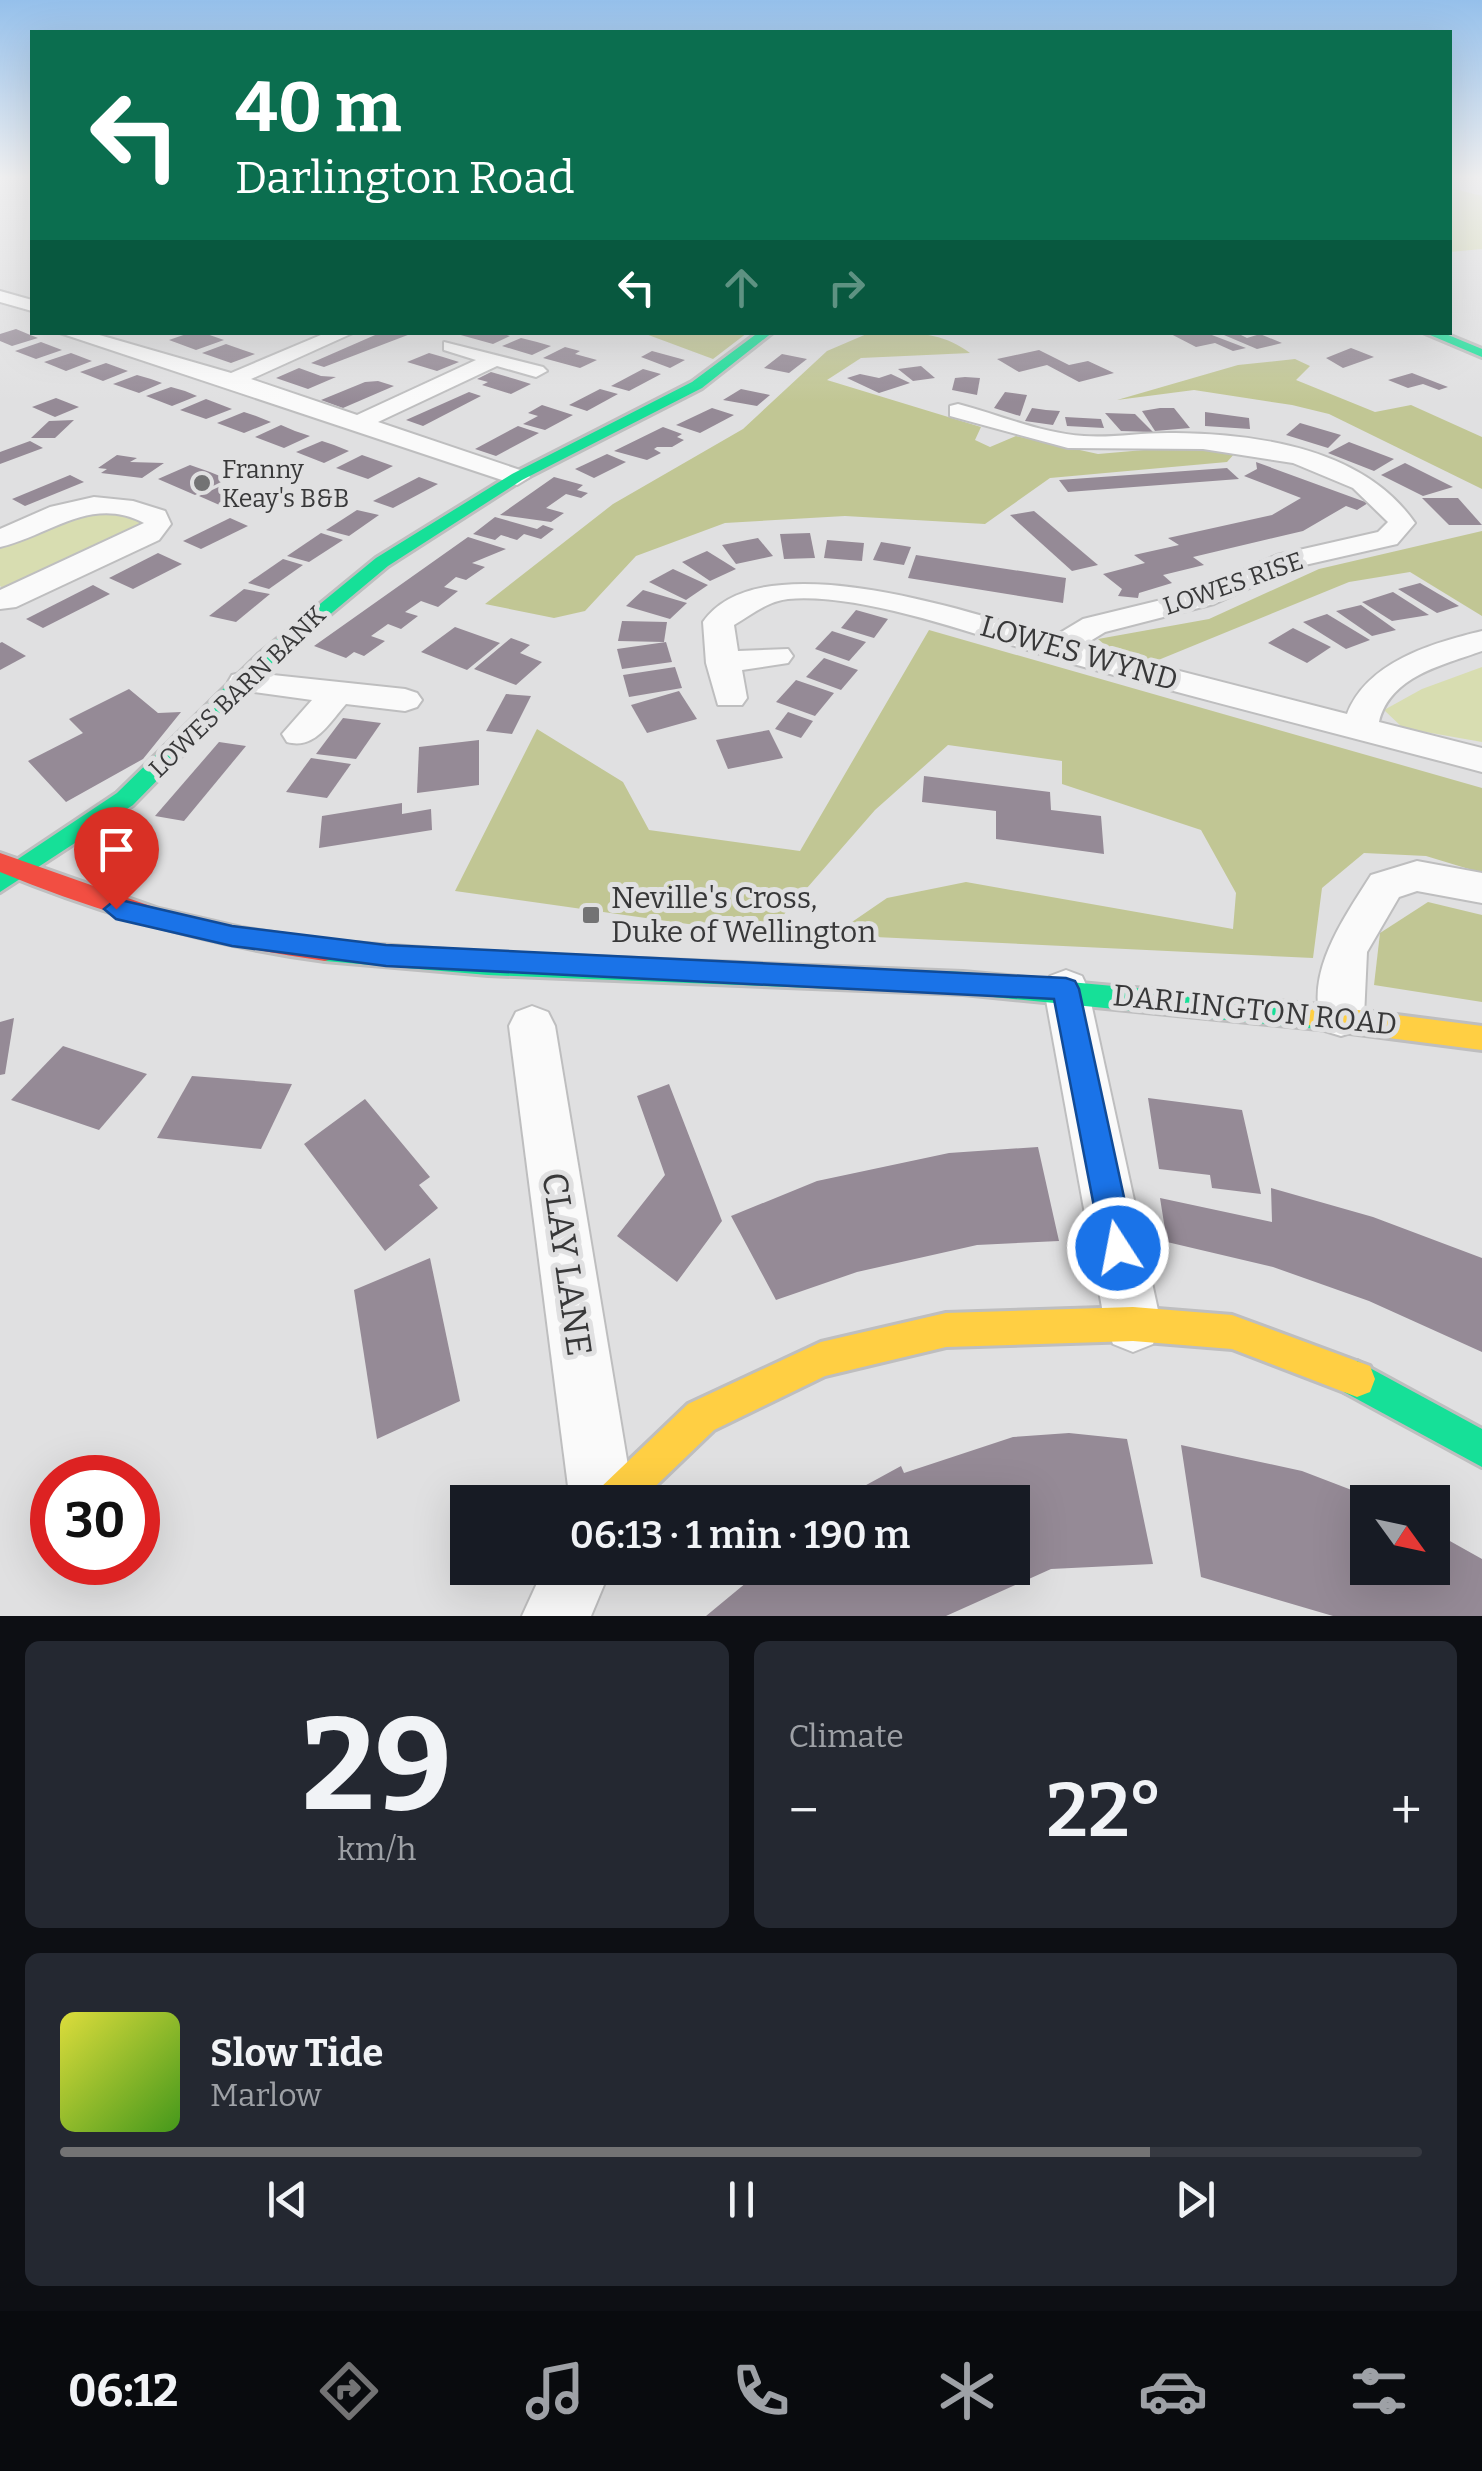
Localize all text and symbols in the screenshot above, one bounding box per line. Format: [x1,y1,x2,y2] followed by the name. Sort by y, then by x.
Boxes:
[235,66,401,150] text: 40 m
[70,70,200,200] icon: left
[235,151,575,205] text: Darlington Road
[609,260,664,315] icon: left
[714,260,769,315] icon: ahead
[819,260,874,315] icon: right
[222,455,349,514] place label: Franny Keay's B&B
[191,472,213,494] marker: Franny Keay's B&B
[1160,546,1307,622] street label: LOWES RISE
[143,600,332,784] street label: LOWES BARN BANK
[976,608,1182,698] street label: LOWES WYND
[74,807,159,910] pin
[89,822,144,877] icon: arrive
[611,880,876,950] place label: Neville's Cross, Duke of Wellington
[580,904,602,926] marker: Neville's Cross, Duke of Wellington
[1111,977,1399,1043] street label: DARLINGTON ROAD
[533,1170,601,1358] street label: CLAY LANE
[1066,1196,1170,1300] position arrow
[30,1455,160,1585] speed limit sign: 30
[1350,1485,1450,1585] north arrow
[1350,1485,1450,1585] map controls
[570,1512,910,1558] text: 06:13 · 1 min · 190 m
[302,1687,452,1843] text: 29
[789,1717,904,1755] text: Climate
[1046,1766,1163,1856] text: 22°
[789,1778,819,1844] text: −
[1391,1778,1422,1844] text: +
[337,1830,416,1868] text: km/h
[210,2030,383,2076] text: Slow Tide
[210,2076,322,2114] text: Marlow
[260,2172,315,2227] icon: previous
[714,2172,769,2227] icon: pause
[1168,2172,1223,2227] icon: next
[314,2356,384,2426] icon: directions
[520,2356,590,2426] icon: music
[726,2356,796,2426] icon: phone
[932,2356,1002,2426] icon: climate
[1138,2356,1208,2426] icon: car
[1344,2356,1414,2426] icon: filters
[68,2364,178,2418] text: 06:12

